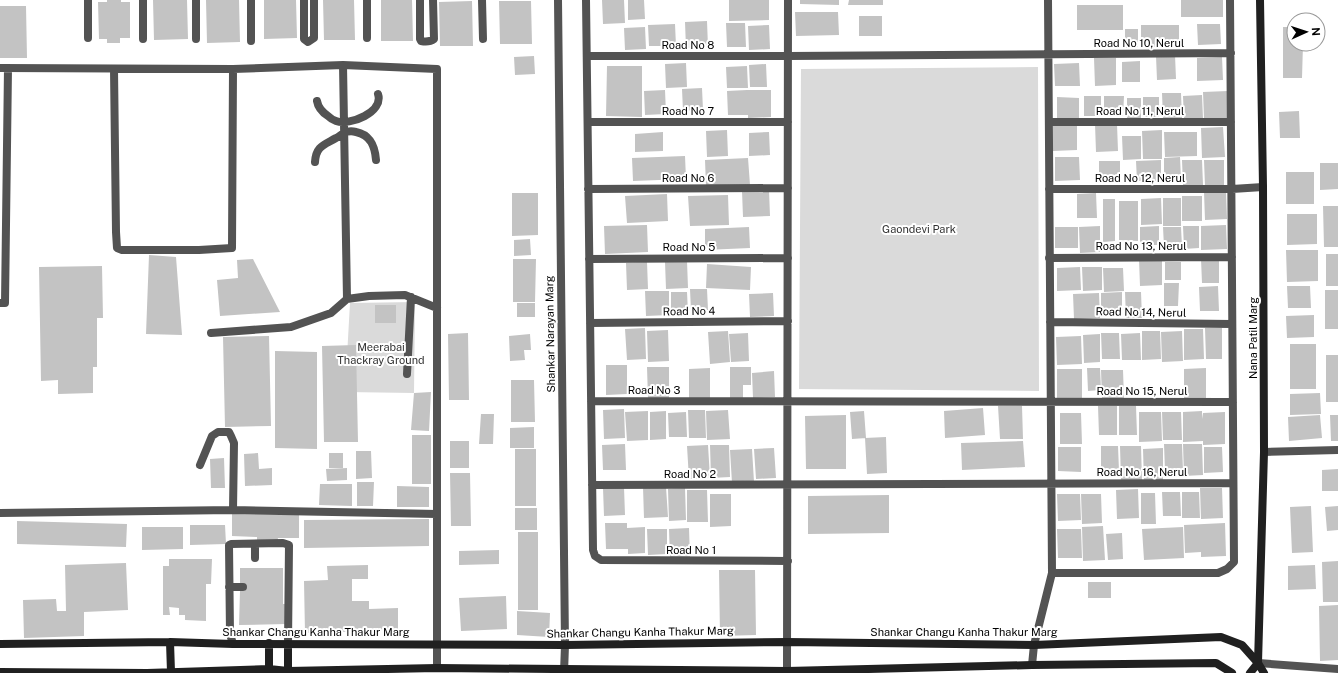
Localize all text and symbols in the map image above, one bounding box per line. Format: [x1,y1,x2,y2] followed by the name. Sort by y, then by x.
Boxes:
[1286,12,1326,52] north arrow
[1310,27,1322,36] text: N
[1094,37,1184,49] street label: Road No 10, Nerul
[662,39,714,51] street label: Road No 8
[662,105,715,117] street label: Road No 7
[1096,105,1184,117] street label: Road No 11, Nerul
[662,172,714,184] street label: Road No 6
[1095,172,1185,184] street label: Road No 12, Nerul
[882,223,956,235] park label: Gaondevi Park
[1096,240,1186,252] street label: Road No 13, Nerul
[663,241,715,253] street label: Road No 5
[543,275,557,393] street label: Shankar Narayan Marg
[1247,297,1259,379] street label: Nana Patil Marg
[663,305,716,317] street label: Road No 4
[1095,305,1187,319] street label: Road No 14, Nerul
[337,341,425,366] park label: Meerabai Thackray Ground
[628,384,680,396] street label: Road No 3
[1096,385,1188,397] street label: Road No 15, Nerul
[1097,466,1187,478] street label: Road No 16, Nerul
[664,468,717,480] street label: Road No 2
[666,544,716,556] street label: Road No 1
[546,624,734,640] street label: Shankar Changu Kanha Thakur Marg
[222,626,410,638] street label: Shankar Changu Kanha Thakur Marg
[870,626,1058,638] street label: Shankar Changu Kanha Thakur Marg

